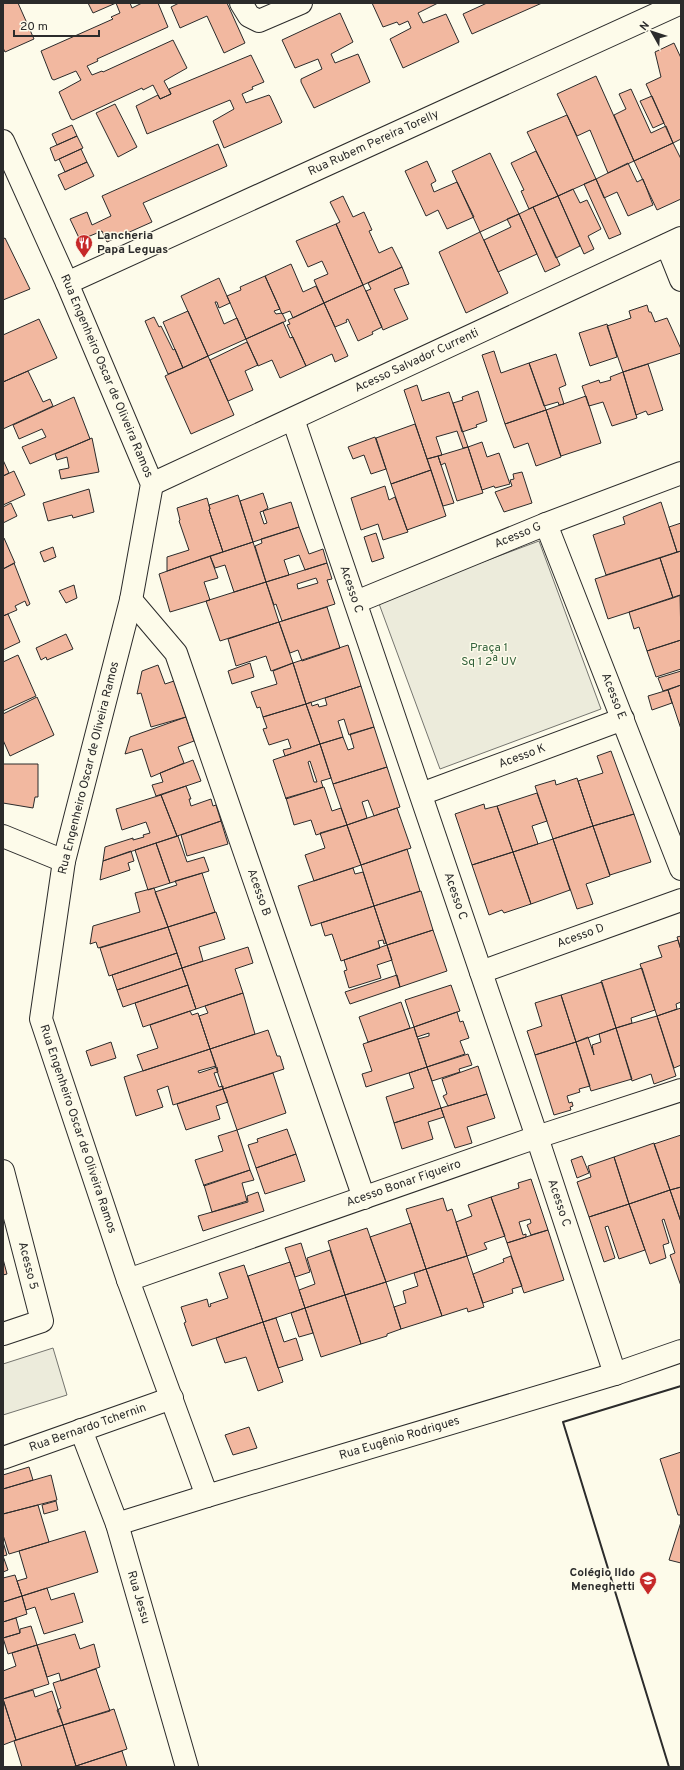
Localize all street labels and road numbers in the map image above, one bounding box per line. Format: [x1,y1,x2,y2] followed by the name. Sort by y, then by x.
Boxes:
[306,106,442,180] street label: Rua Rubem Pereira Torelly
[56,272,157,480] street label: Rua Engenheiro Oscar de Oliveira Ramos
[352,325,481,397] street label: Acesso Salvador Currenti
[492,519,544,552] street label: Acesso G
[335,564,366,615] street label: Acesso C
[55,660,123,876] street label: Rua Engenheiro Oscar de Oliveira Ramos
[597,671,630,722] street label: Acesso E
[496,740,548,772] street label: Acesso K
[243,867,274,919] street label: Acesso B
[440,870,471,922] street label: Acesso C
[555,920,607,952] street label: Acesso D
[35,1023,120,1236] street label: Rua Engenheiro Oscar de Oliveira Ramos
[344,1156,463,1211] street label: Acesso Bonar Figueiro
[544,1177,574,1229] street label: Acesso C
[14,1240,42,1291] street label: Acesso 5
[27,1400,148,1456] street label: Rua Bernardo Tchernin
[337,1413,462,1464] street label: Rua Eugênio Rodrigues
[123,1569,153,1626] street label: Rua Jessu

